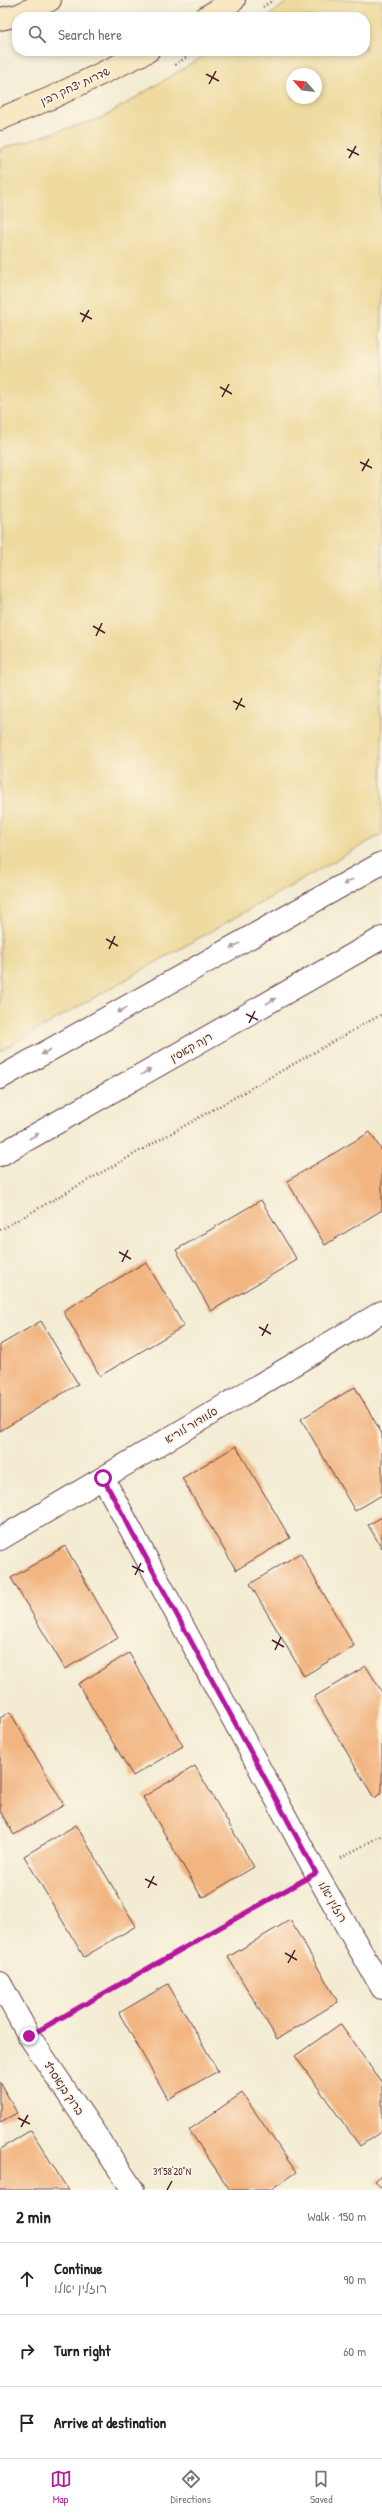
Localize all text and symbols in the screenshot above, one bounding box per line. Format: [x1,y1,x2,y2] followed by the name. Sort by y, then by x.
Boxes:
[12,12,370,56] search box
[26,23,48,45] icon: search
[58,24,122,45] text: Search here
[38,64,112,108] street label: שדרות יצחק רבין
[286,68,322,104] north arrow
[342,879,354,885] one-way arrow
[229,942,241,949] one-way arrow
[265,998,277,1005] one-way arrow
[116,1006,127,1013] one-way arrow
[167,1029,215,1065] street label: רנה קאסין
[40,1049,52,1056] one-way arrow
[140,1069,152,1076] one-way arrow
[28,1132,40,1139] one-way arrow
[162,1404,220,1446] street label: סלוודור לוריא
[94,1469,112,1487] route start
[316,1879,350,1925] street label: רוזלין יאלו
[20,2027,38,2045] route end
[41,2058,87,2118] street label: ברוך בנאסרף
[153,2165,191,2178] text: 31°58'20"N
[16,2205,51,2228] text: 2 min
[308,2207,366,2225] text: Walk · 150 m
[54,2258,102,2279] text: Continue
[16,2268,38,2290] icon: ahead
[344,2270,366,2288] text: 90 m
[54,2279,107,2297] text: רוזלין יאלו
[16,2340,38,2362] icon: right
[54,2340,110,2361] text: Turn right
[343,2342,366,2360] text: 60 m
[16,2412,38,2434] icon: arrive
[54,2412,166,2433] text: Arrive at destination
[50,2468,72,2506] tab: Map
[171,2468,211,2506] tab: Directions
[310,2468,332,2506] tab: Saved

